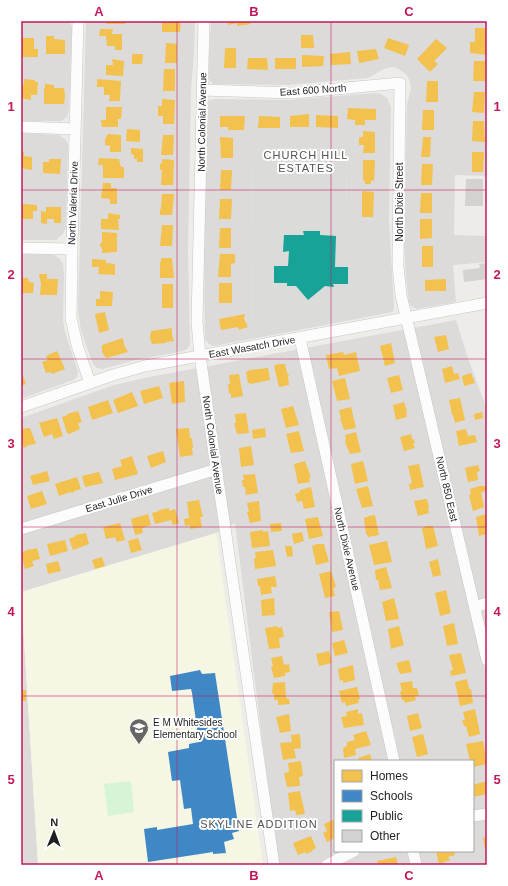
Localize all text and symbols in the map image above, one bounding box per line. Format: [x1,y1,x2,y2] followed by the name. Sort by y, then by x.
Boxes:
[94,4,104,19] text: A
[249,4,259,19] text: B
[404,4,414,19] text: C
[196,72,208,172] street label: North Colonial Avenue
[279,82,347,98] street label: East 600 North
[7,99,15,114] text: 1
[493,99,501,114] text: 1
[264,149,348,174] district label: CHURCH HILL ESTATES
[66,161,80,245] street label: North Valeria Drive
[394,162,405,241] street label: North Dixie Street
[7,267,15,282] text: 2
[493,267,501,282] text: 2
[208,334,296,360] street label: East Wasatch Drive
[201,395,225,495] street label: North Colonial Avenue
[7,436,15,451] text: 3
[493,436,501,451] text: 3
[434,455,460,523] street label: North 850 East
[84,483,154,514] street label: East Julie Drive
[332,506,362,592] street label: North Dixie Avenue
[7,604,15,619] text: 4
[493,604,501,619] text: 4
[128,717,150,745] school or university icon: E M Whitesides Elementary School
[153,717,237,740] place label: E M Whitesides Elementary School
[334,760,474,852] legend
[370,769,408,783] text: Homes
[7,772,15,787] text: 5
[493,772,501,787] text: 5
[370,789,413,803] text: Schools
[370,809,403,823] text: Public
[34,812,74,852] north arrow
[50,816,58,828] text: N
[200,818,318,830] district label: SKYLINE ADDITION
[370,829,400,843] text: Other
[94,868,104,883] text: A
[249,868,259,883] text: B
[404,868,414,883] text: C

